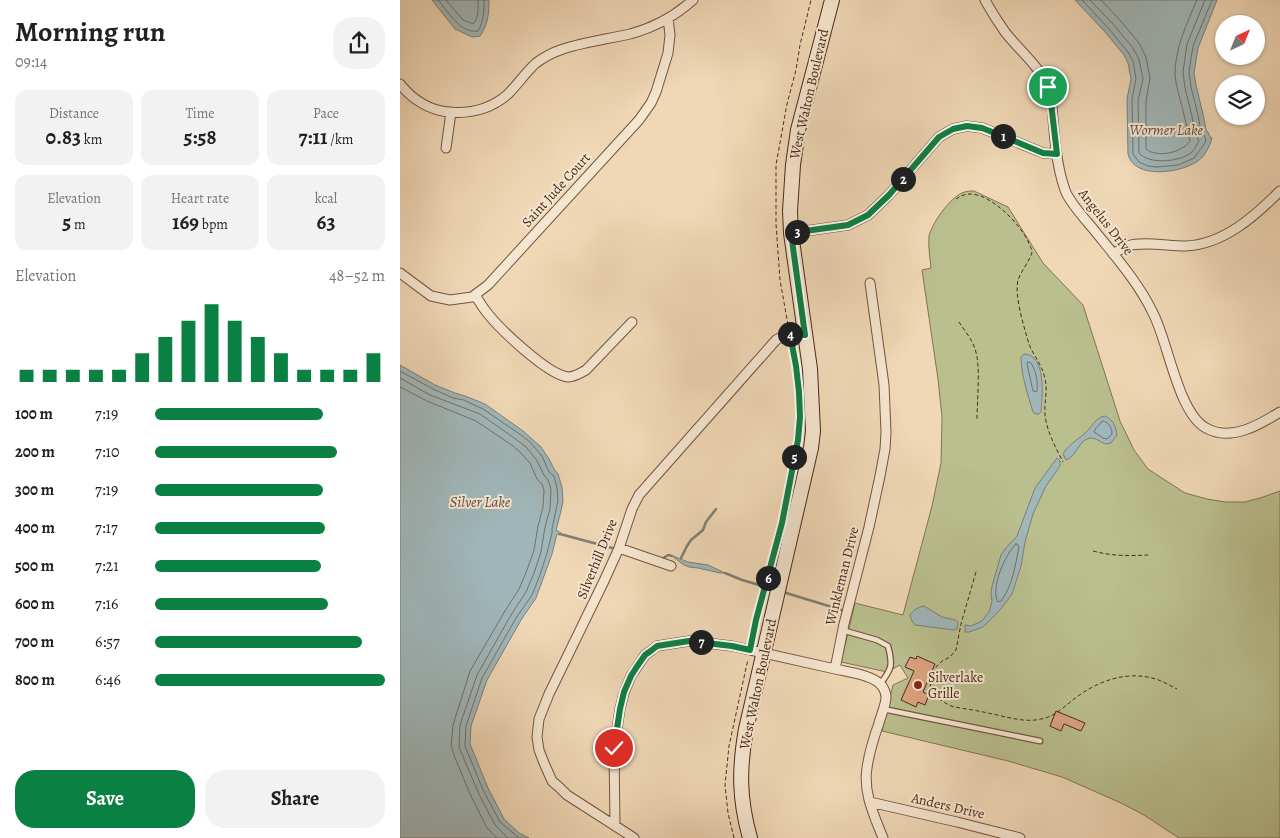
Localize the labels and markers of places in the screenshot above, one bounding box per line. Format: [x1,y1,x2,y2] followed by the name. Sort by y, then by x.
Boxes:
[1027,66,1069,108] pin
[990,124,1016,148] pin: 1
[890,166,916,192] pin: 2
[784,220,810,244] pin: 3
[778,322,802,346] pin: 4
[782,444,806,470] pin: 5
[756,566,780,590] pin: 6
[688,630,714,654] pin: 7
[928,668,983,703] place label: Silverlake Grille
[912,679,924,691] marker: Silverlake Grille
[593,727,635,769] pin

